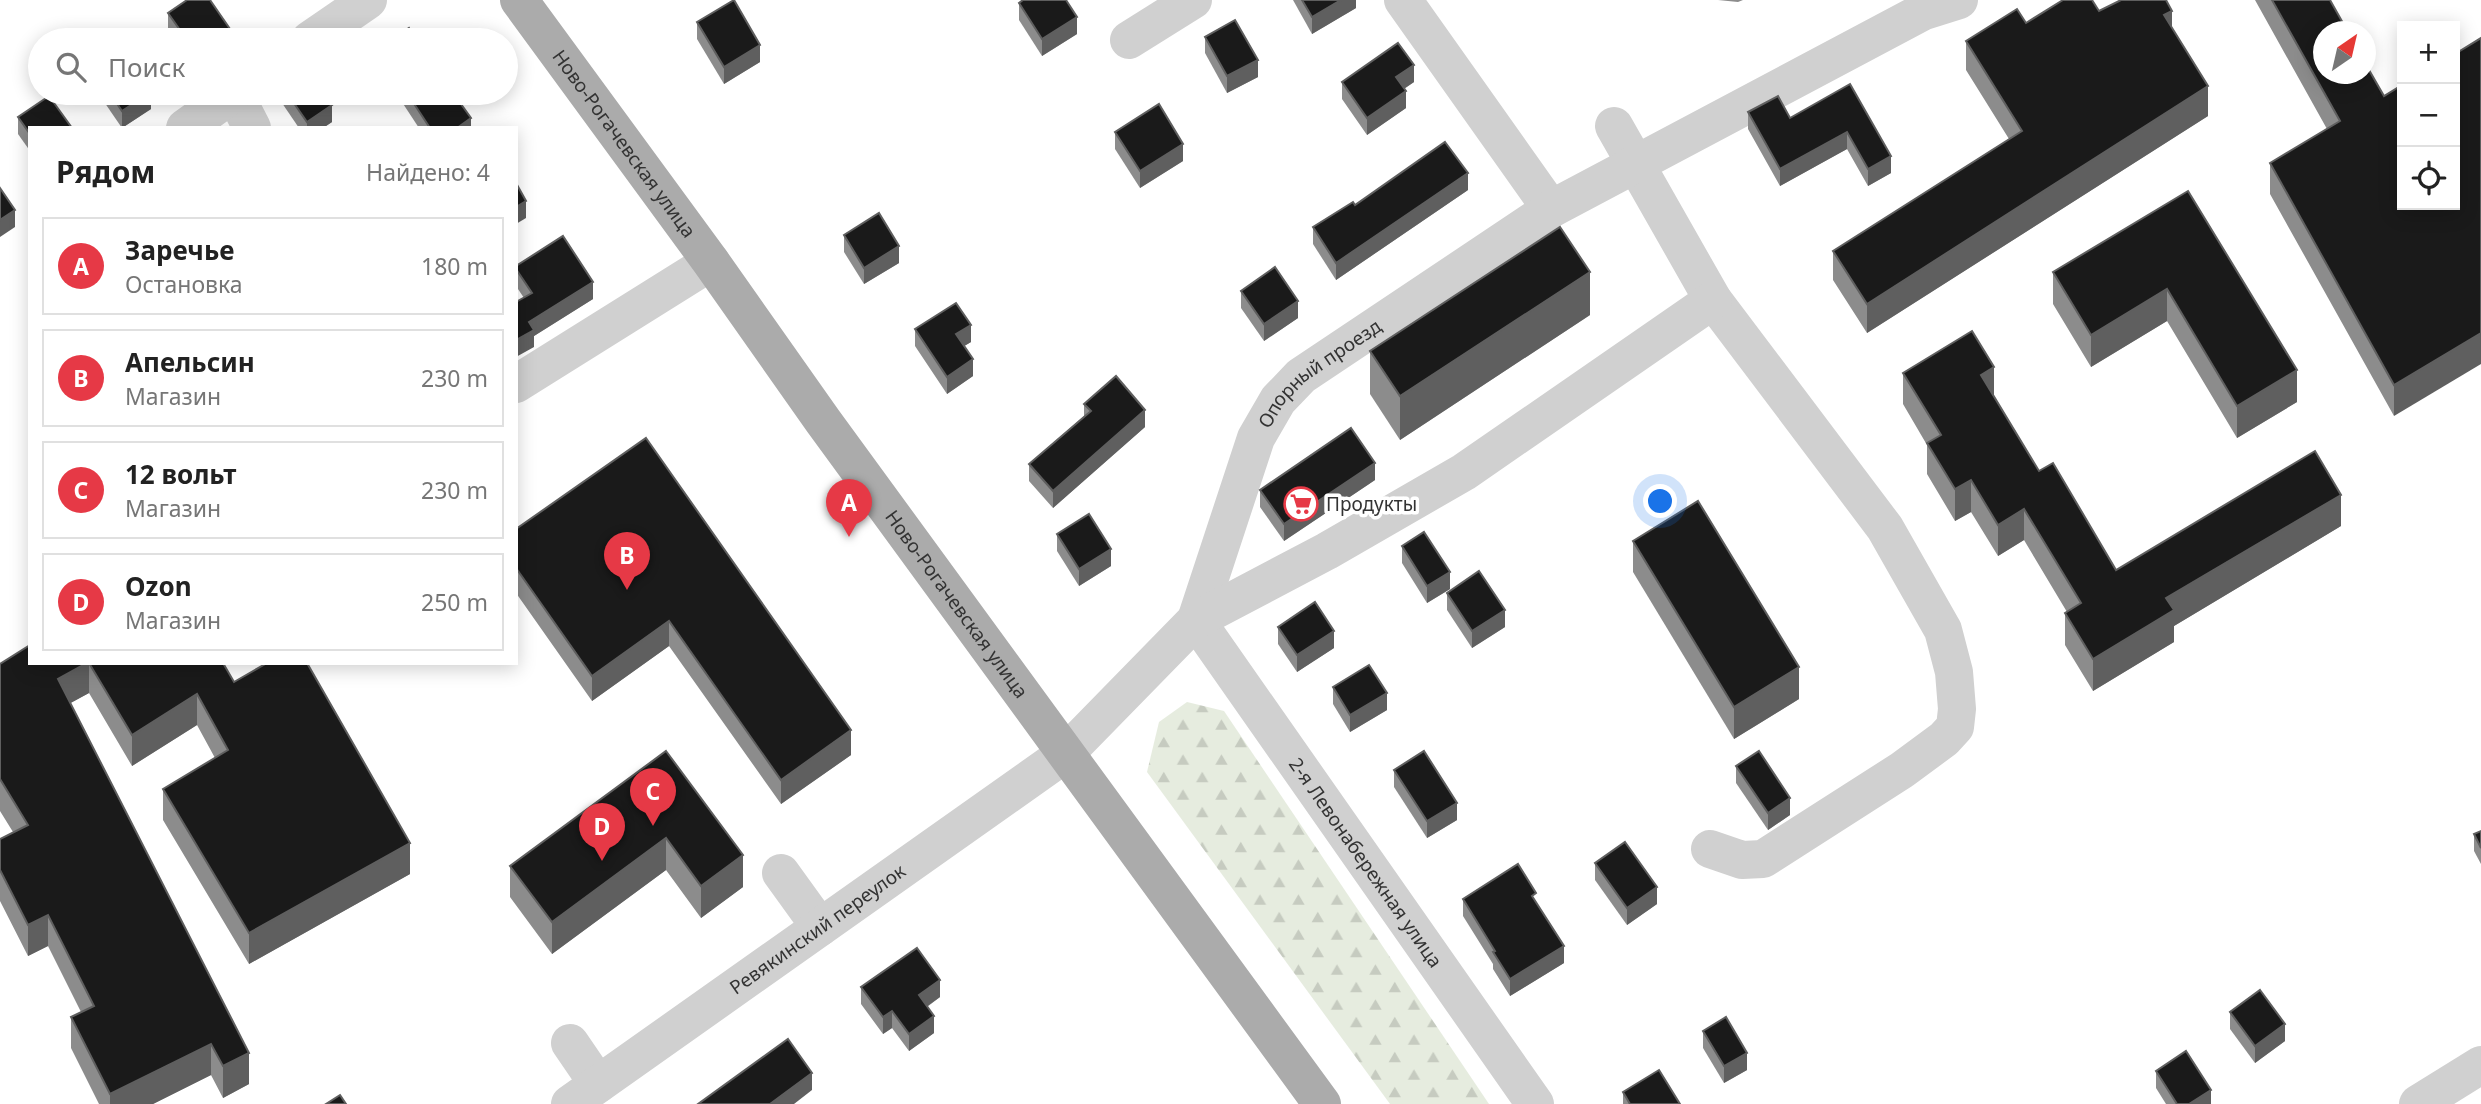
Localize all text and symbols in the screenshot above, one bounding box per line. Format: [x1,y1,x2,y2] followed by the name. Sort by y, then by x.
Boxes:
[2313,21,2376,84] north arrow
[2397,21,2460,210] map controls
[2397,21,2460,84] button: +
[28,28,518,105] search box
[547,44,702,243] street label: Ново-Рогачевская улица
[52,48,90,86] icon: search
[108,49,185,85] text: Поиск
[2397,84,2460,147] button: −
[2397,147,2460,210] button: locate
[56,151,155,192] text: Рядом
[366,156,490,188] text: Найдено: 4
[125,232,234,268] text: Заречье
[73,250,89,282] text: A
[421,250,488,282] text: 180 m
[125,268,243,300] text: Остановка
[1252,313,1387,433] street label: Опорный проезд
[125,344,255,380] text: Апельсин
[73,362,89,394] text: B
[421,362,488,394] text: 230 m
[125,380,221,412] text: Магазин
[125,456,236,492] text: 12 вольт
[74,474,88,506] text: C
[421,474,488,506] text: 230 m
[826,479,872,537] pin: A
[1643,484,1677,518] your location
[1282,485,1320,523] supermarket icon: Продукты
[1326,491,1417,517] place label: Продукты
[125,492,221,524] text: Магазин
[879,505,1034,703] street label: Ново-Рогачевская улица
[604,532,650,590] pin: B
[125,568,192,604] text: Ozon
[73,586,89,618] text: D
[421,586,488,618] text: 250 m
[125,604,221,636] text: Магазин
[1283,752,1448,973] street label: 2-я Левонабережная улица
[630,768,676,826] pin: C
[579,803,625,861] pin: D
[724,858,911,1000] street label: Ревякинский переулок

